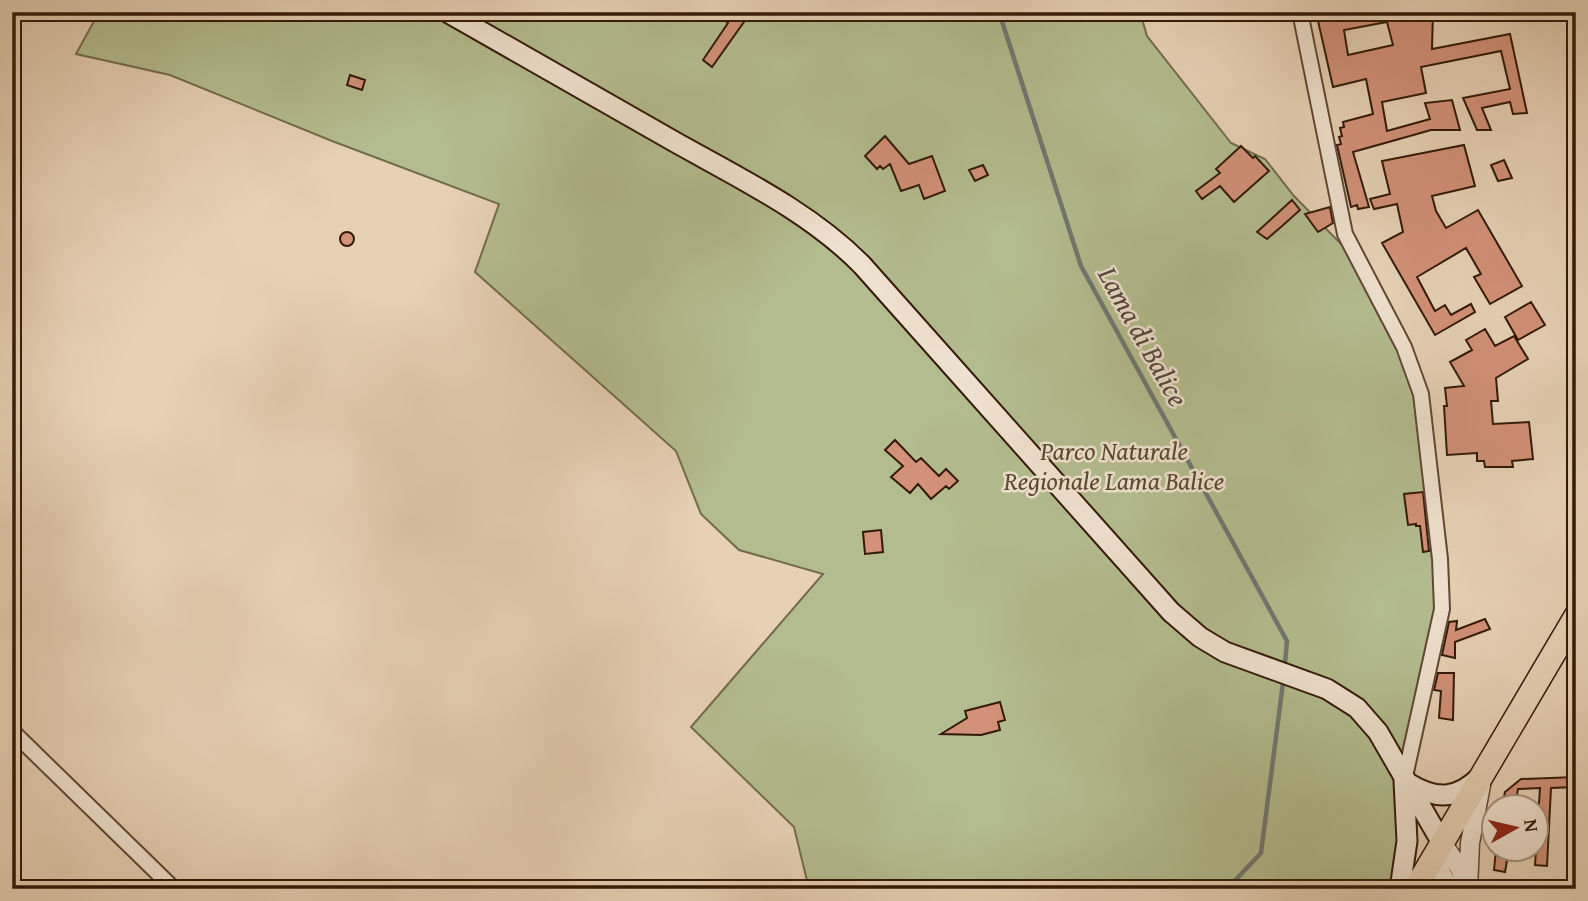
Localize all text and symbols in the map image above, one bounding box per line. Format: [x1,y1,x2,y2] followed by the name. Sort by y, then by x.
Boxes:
[1088,257,1199,414] water label: Lama di Balice
[1003,431,1224,500] park label: Parco Naturale Regionale Lama Balice
[1480,792,1550,862] north arrow
[1517,817,1547,834] text: N

